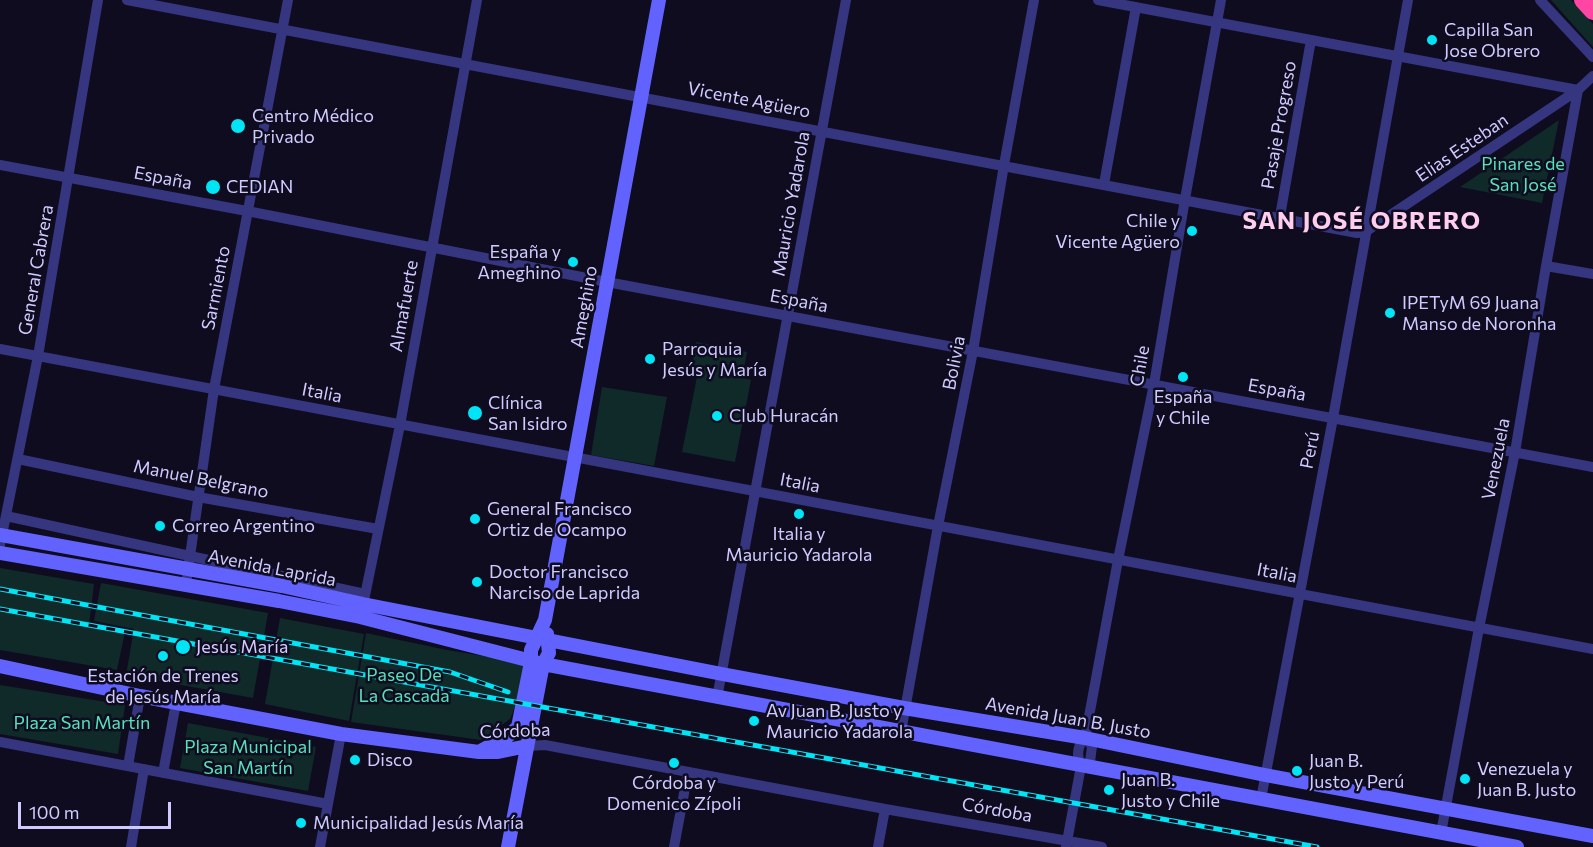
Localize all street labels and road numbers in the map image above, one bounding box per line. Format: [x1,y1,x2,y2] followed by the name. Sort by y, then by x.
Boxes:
[1257,59,1301,191] street label: Pasaje Progreso
[686,77,812,123] street label: Vicente Agüero
[1412,109,1512,187] street label: Elias Esteban
[768,130,814,278] street label: Mauricio Yadarola
[132,162,194,194] street label: España
[14,203,58,337] street label: General Cabrera
[197,244,235,332] street label: Sarmiento
[385,258,423,354] street label: Almafuerte
[566,264,602,350] street label: Ameghino
[768,285,830,317] street label: España
[938,334,970,392] street label: Bolivia
[1126,344,1154,388] street label: Chile
[1246,374,1308,406] street label: España
[300,379,344,407] street label: Italia
[1477,416,1515,502] street label: Venezuela
[1296,429,1324,471] street label: Perú
[132,455,270,503] street label: Manuel Belgrano
[778,469,822,497] street label: Italia
[206,545,338,591] street label: Avenida Laprida
[1255,559,1299,587] street label: Italia
[984,693,1152,743] street label: Avenida Juan B. Justo
[479,719,551,743] street label: Córdoba
[960,793,1034,827] street label: Córdoba

